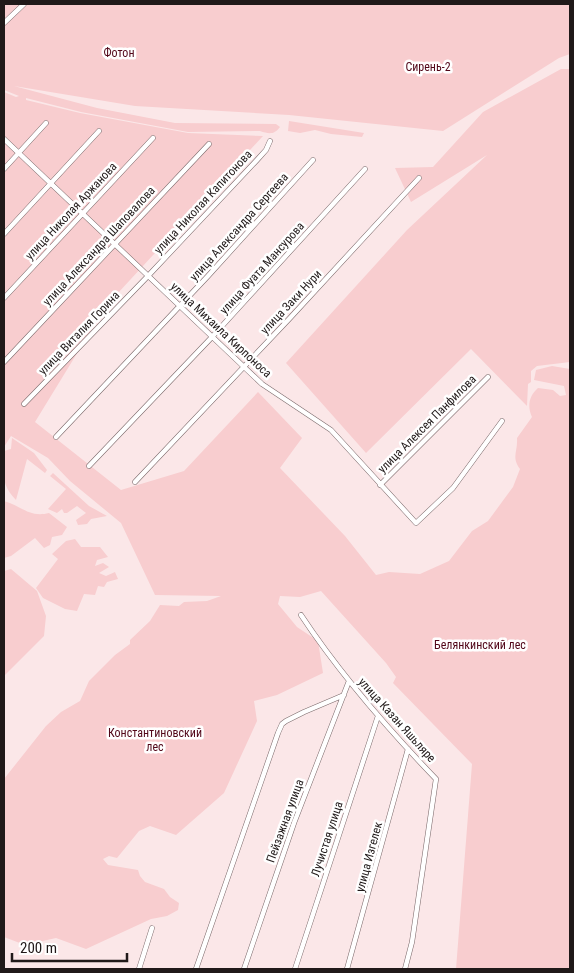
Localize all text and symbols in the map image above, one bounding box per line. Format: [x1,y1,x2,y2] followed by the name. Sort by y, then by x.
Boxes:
[103,46,135,60] park label: Фотон
[405,60,451,74] park label: Сирень-2
[151,147,255,257] street label: улица Николая Капитонова
[22,159,120,262] street label: улица Николая Аржанова
[187,170,291,284] street label: улица Александра Сергеева
[40,183,158,309] street label: улица Александра Шаповалова
[217,219,307,317] street label: улица Фуата Мансурова
[258,267,324,337] street label: улица Заки Нури
[168,280,275,381] street label: улица Михаила Кирпоноса
[36,288,123,378] street label: улица Виталия Горина
[375,372,479,476] street label: улица Алексея Панфилова
[434,638,526,652] park label: Белянкинский лес
[355,675,439,765] street label: улица Казан Яшьляре
[108,726,202,754] park label: Константиновский лес
[263,777,307,865] street label: Пейзажная улица
[308,799,346,878] street label: Лучистая улица
[353,820,385,894] street label: улица Изгелек
[12,930,128,962] scale bar
[20,939,57,957] text: 200 m

